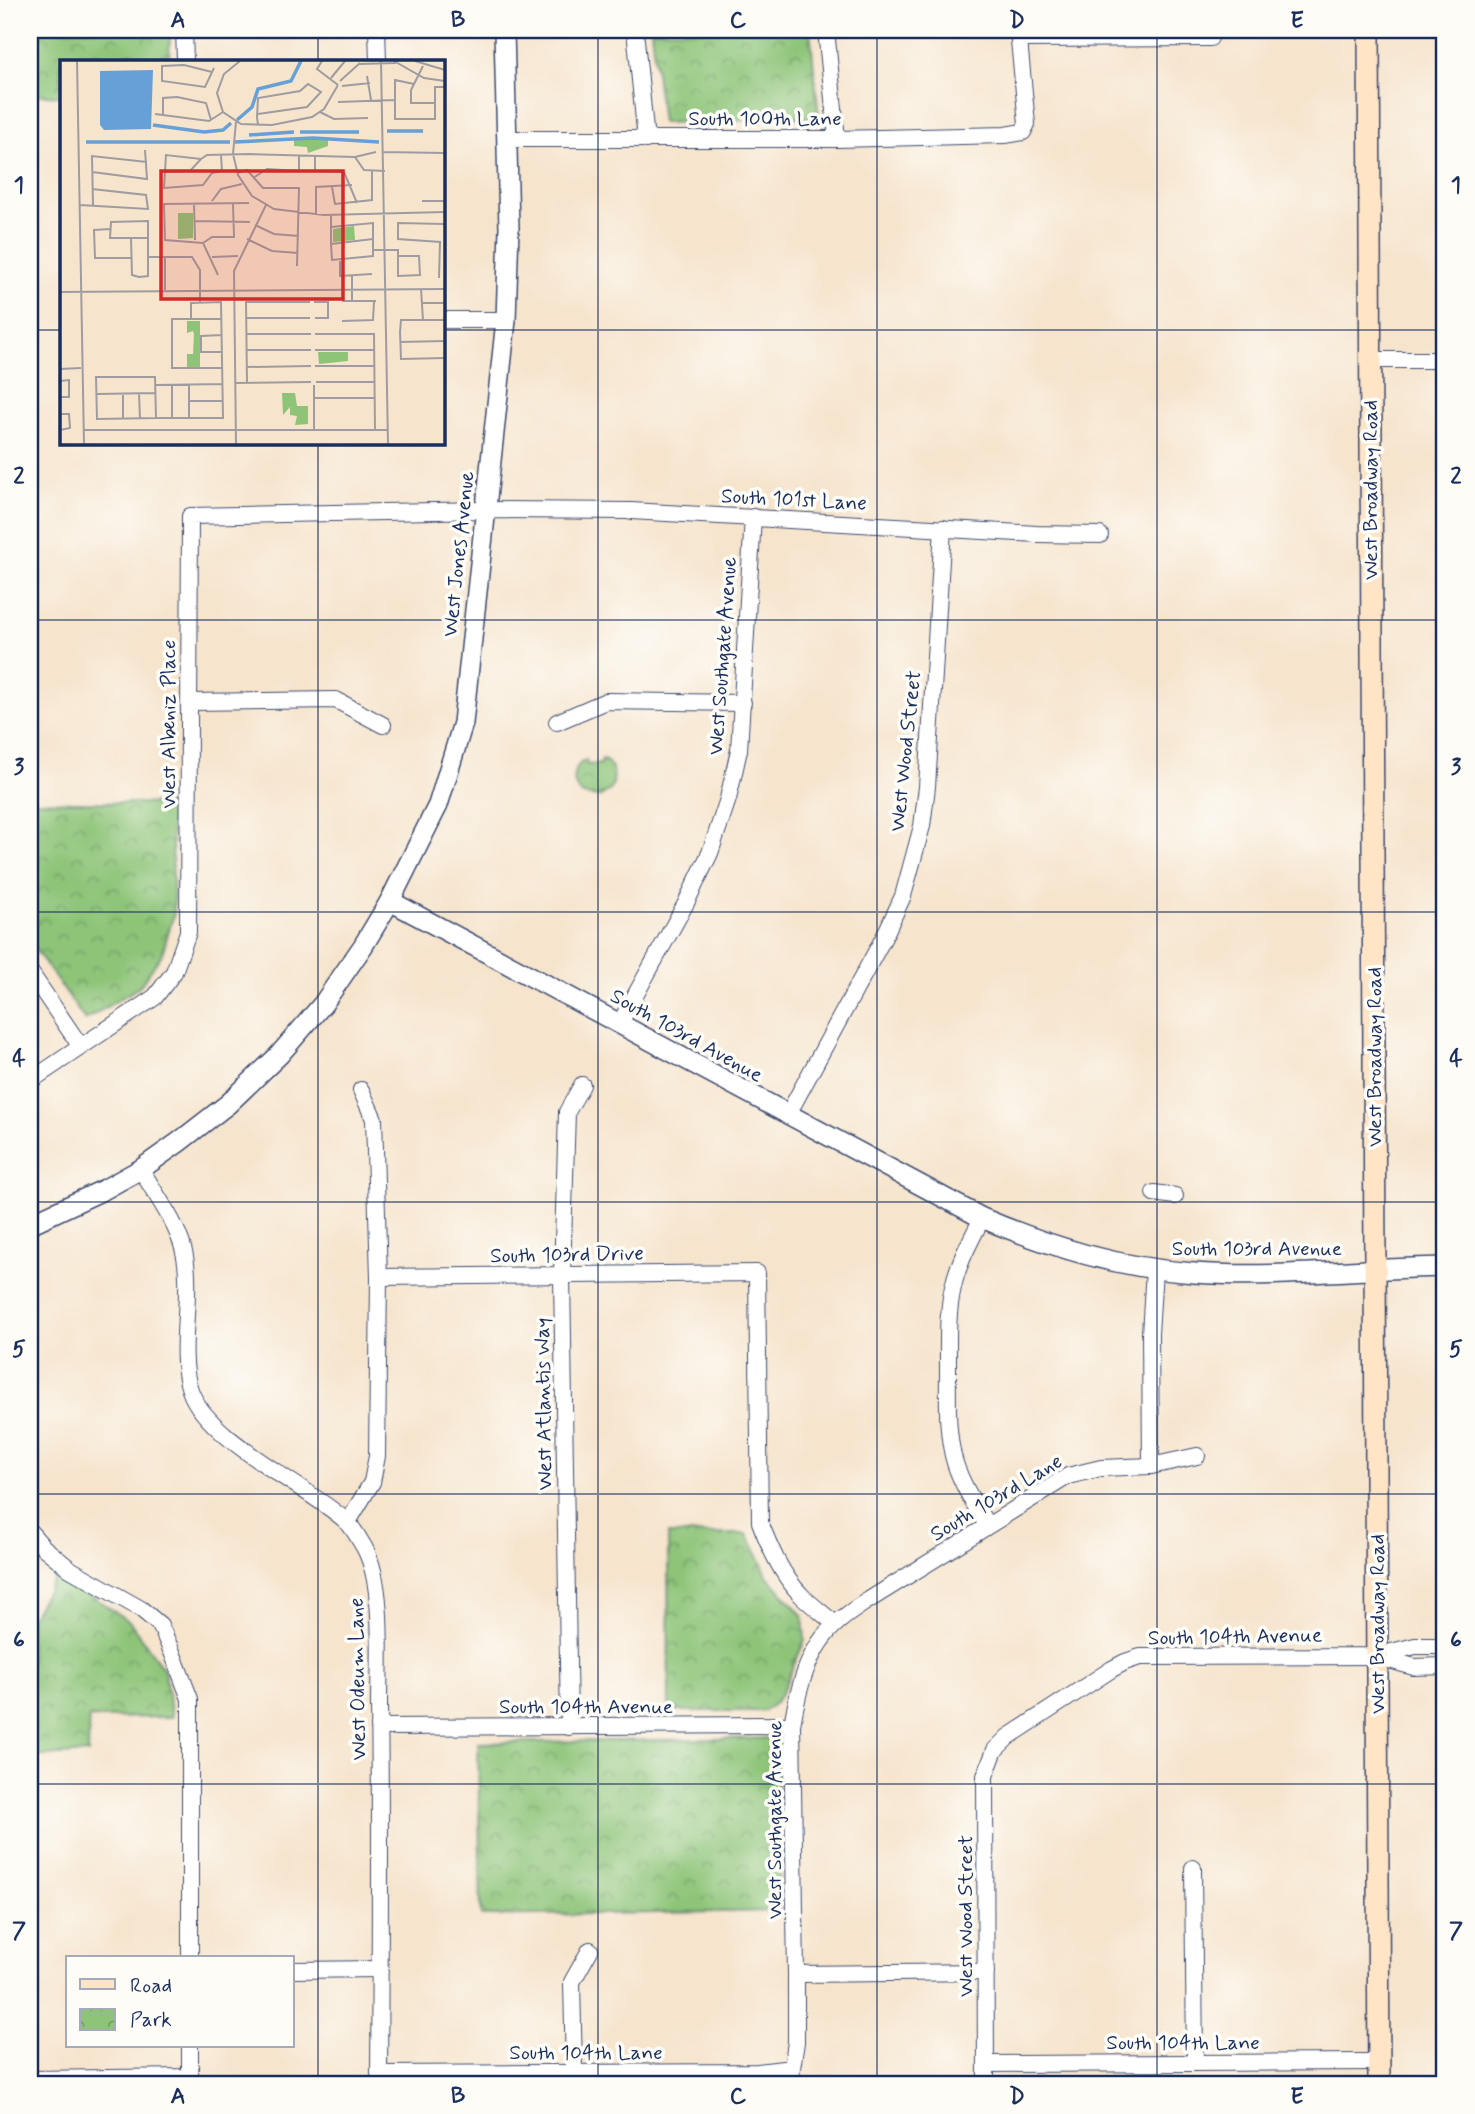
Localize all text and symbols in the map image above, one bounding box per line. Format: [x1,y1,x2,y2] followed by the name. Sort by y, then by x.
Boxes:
[170,6,186,36] text: A
[451,6,466,36] text: B
[730,6,747,36] text: C
[1009,6,1025,36] text: D
[1290,6,1304,36] text: E
[60,60,444,444] inset map
[688,105,842,133] street label: South 100th Lane
[14,171,24,201] text: 1
[1451,171,1461,201] text: 1
[1357,400,1385,580] street label: West Broadway Road
[13,462,25,492] text: 2
[1450,462,1462,492] text: 2
[436,470,482,638] street label: West Jones Avenue
[720,482,868,518] street label: South 101st Lane
[702,556,744,756] street label: West Southgate Avenue
[155,639,183,809] street label: West Albeniz Place
[884,669,928,833] street label: West Wood Street
[14,753,25,783] text: 3
[1451,753,1462,783] text: 3
[1361,967,1389,1147] street label: West Broadway Road
[605,982,768,1089] street label: South 103rd Avenue
[12,1044,26,1074] text: 4
[1449,1044,1463,1074] text: 4
[1172,1235,1342,1263] street label: South 103rd Avenue
[490,1240,644,1270] street label: South 103rd Drive
[528,1317,560,1491] street label: West Atlantis Way
[12,1335,26,1365] text: 5
[1449,1335,1463,1365] text: 5
[925,1447,1068,1548] street label: South 103rd Lane
[1364,1534,1392,1714] street label: West Broadway Road
[343,1597,373,1761] street label: West Odeum Lane
[1148,1621,1322,1653] street label: South 104th Avenue
[13,1626,25,1656] text: 6
[1450,1626,1462,1656] text: 6
[499,1693,673,1721] street label: South 104th Avenue
[761,1721,789,1919] street label: West Southgate Avenue
[952,1835,980,1997] street label: West Wood Street
[12,1917,26,1947] text: 7
[1449,1917,1463,1947] text: 7
[66,1956,294,2048] legend
[130,1972,172,2000] text: Road
[130,2006,172,2034] text: Park
[1106,2029,1260,2057] street label: South 104th Lane
[509,2039,663,2067] street label: South 104th Lane
[170,2082,186,2112] text: A
[451,2082,466,2112] text: B
[730,2082,747,2112] text: C
[1009,2082,1025,2112] text: D
[1290,2082,1304,2112] text: E

